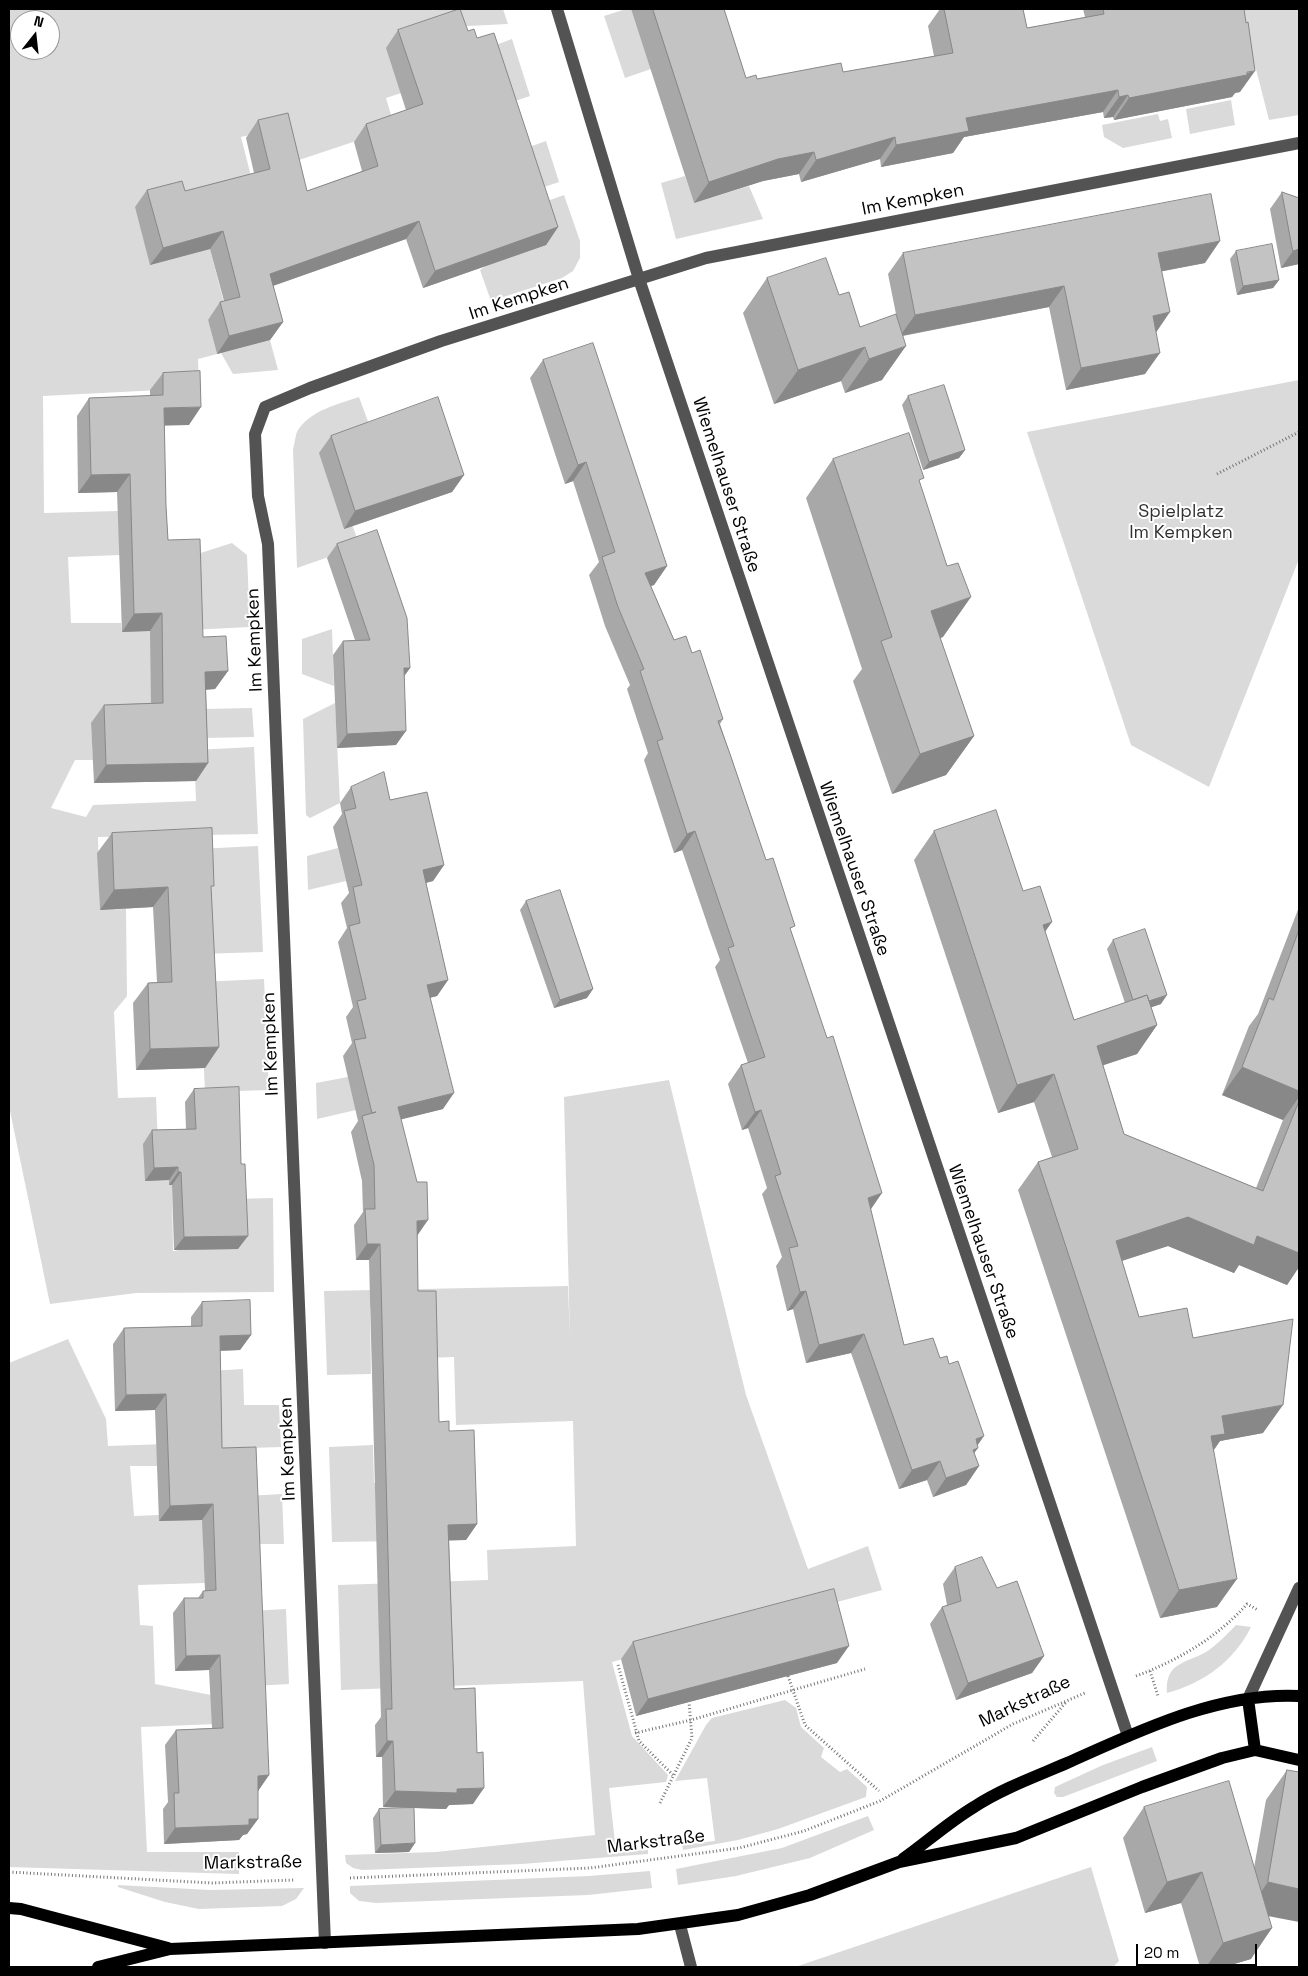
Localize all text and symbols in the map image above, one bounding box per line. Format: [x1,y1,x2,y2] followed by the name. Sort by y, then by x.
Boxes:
[10,10,60,60] north arrow
[32,12,46,31] text: N
[860,180,966,220] street label: Im Kempken
[466,273,572,325] street label: Im Kempken
[687,395,765,575] street label: Wiemelhauser Straße
[1129,501,1233,544] park label: Spielplatz Im Kempken
[242,588,268,692] street label: Im Kempken
[814,779,894,959] street label: Wiemelhauser Straße
[258,992,284,1096] street label: Im Kempken
[943,1162,1023,1342] street label: Wiemelhauser Straße
[275,1397,301,1501] street label: Im Kempken
[976,1671,1074,1733] street label: Markstraße
[606,1825,706,1859] street label: Markstraße
[204,1851,302,1875] street label: Markstraße
[1138,1934,1259,1966] scale bar
[1144,1943,1179,1962] text: 20 m

